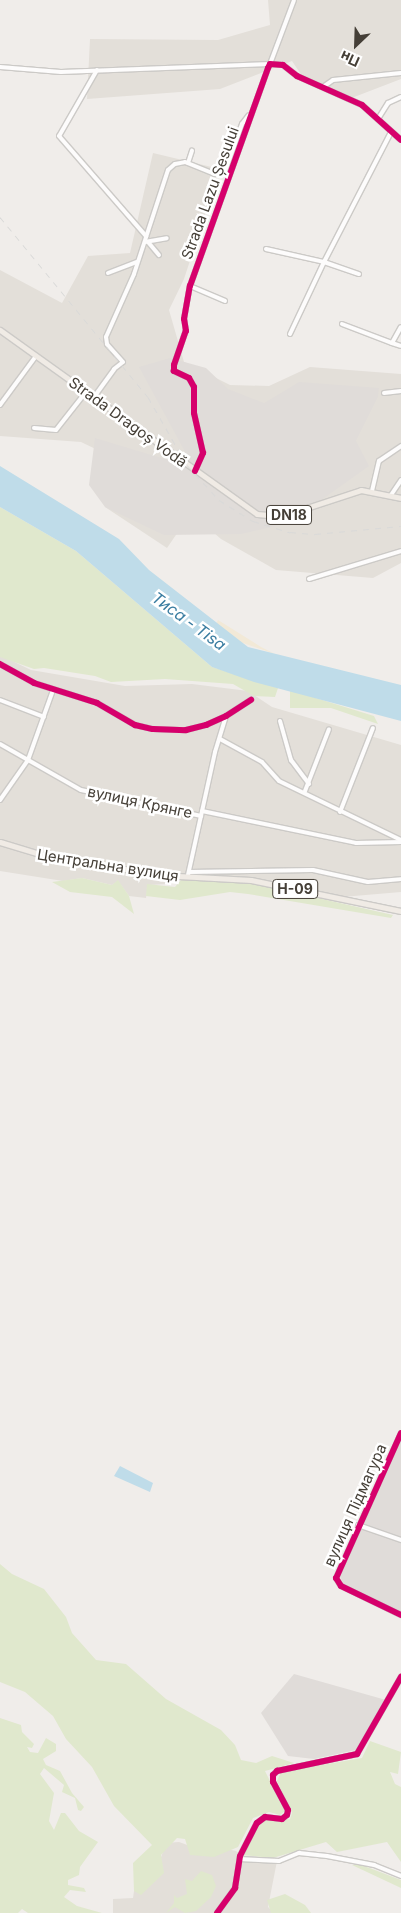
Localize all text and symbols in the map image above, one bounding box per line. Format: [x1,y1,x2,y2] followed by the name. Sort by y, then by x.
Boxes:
[331,20,381,70] north arrow
[337,47,362,71] text: Пн
[178,124,242,262] street label: Strada Lazu Șesului
[65,373,191,471] street label: Strada Dragoș Vodă
[265,504,313,526] road number: DN18
[148,588,230,654] water label: Тиса - Tisa
[86,782,194,822] street label: вулиця Крянге
[36,845,180,885] street label: Центральна вулиця
[271,878,319,901] road number: Н-09
[320,1441,390,1569] street label: вулиця Підмагура

